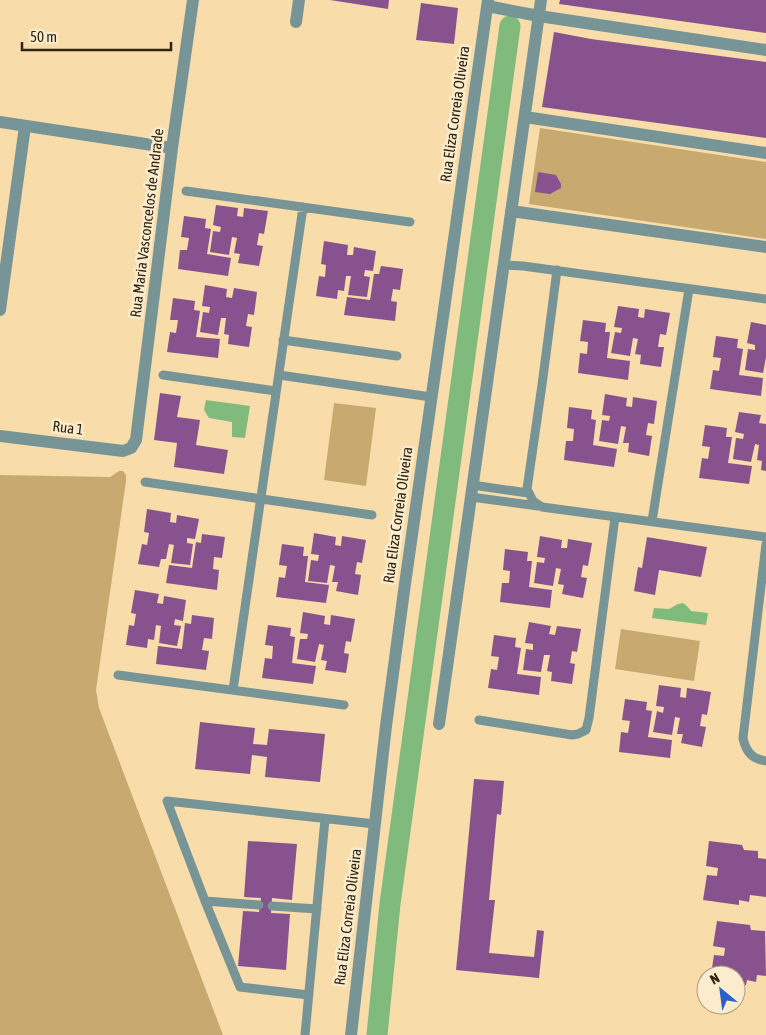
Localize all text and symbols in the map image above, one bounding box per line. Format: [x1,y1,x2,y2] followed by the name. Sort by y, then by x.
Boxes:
[22,20,171,52] scale bar
[30,28,57,45] text: 50 m
[437,45,472,183] street label: Rua Eliza Correia Oliveira
[126,127,167,318] street label: Rua Maria Vasconcelos de Andrade
[52,417,84,438] street label: Rua 1
[380,446,415,584] street label: Rua Eliza Correia Oliveira
[331,848,364,986] street label: Rua Eliza Correia Oliveira
[696,965,746,1015] north arrow
[707,970,722,988] text: N

